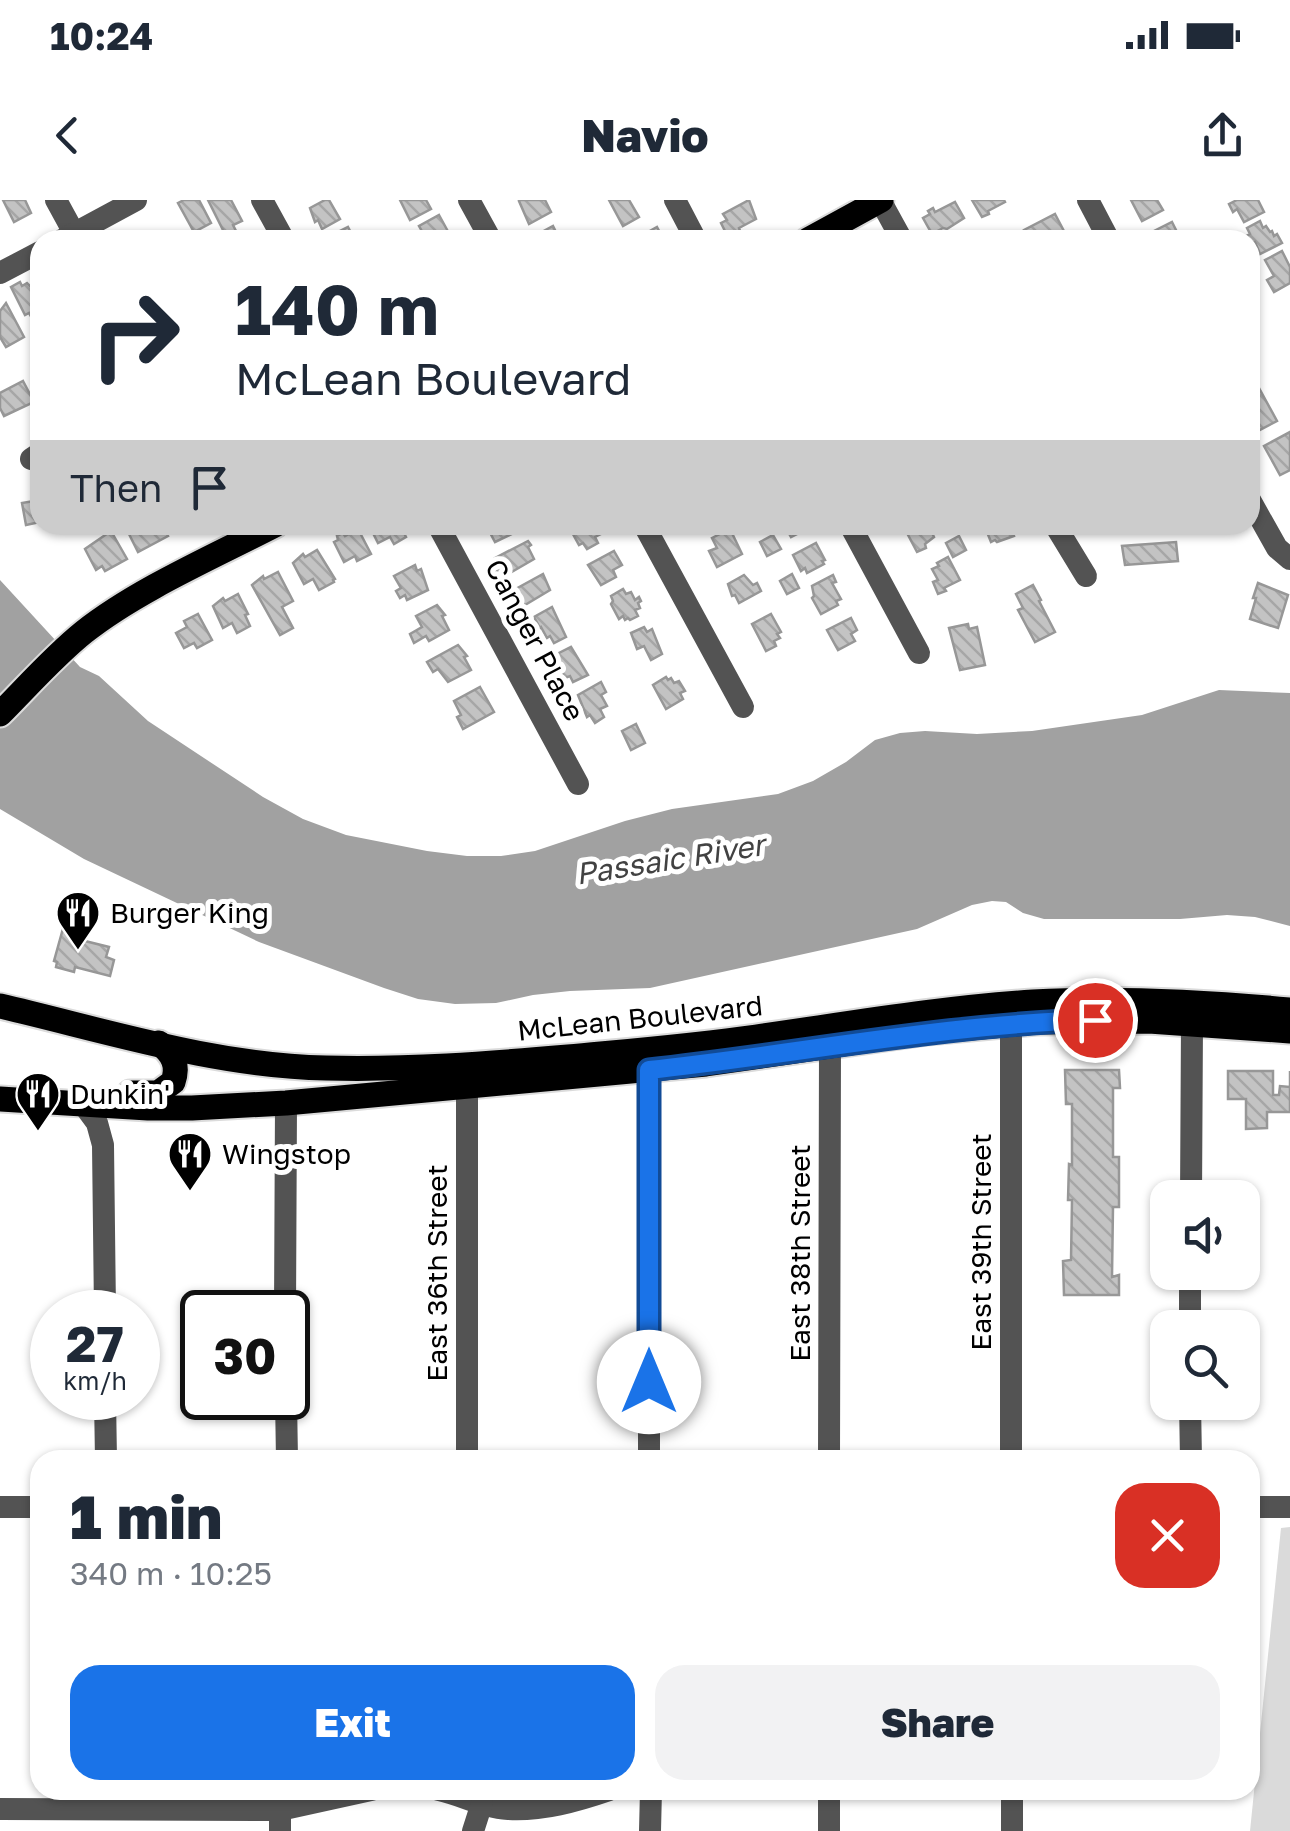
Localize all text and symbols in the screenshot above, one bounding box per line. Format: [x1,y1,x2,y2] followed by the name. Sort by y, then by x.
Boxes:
[50,13,153,58] text: 10:24
[40,108,95,163] icon: back
[581,108,709,162] text: Navio
[1195,108,1250,163] icon: share
[235,266,439,350] text: 140 m
[70,270,200,400] icon: right
[235,351,631,405] text: McLean Boulevard
[182,460,237,515] icon: arrive
[70,465,162,510] text: Then
[479,553,592,726] street label: Canger Place
[573,826,771,892] water label: Passaic River
[55,890,101,951] restaurant icon: Burger King
[110,896,269,929] place label: Burger King
[1053,978,1138,1063] pin
[516,988,764,1047] street label: McLean Boulevard
[1068,993,1123,1048] icon: arrive
[15,1071,61,1132] restaurant icon: Dunkin'
[70,1077,170,1110] place label: Dunkin'
[167,1131,213,1192] restaurant icon: Wingstop
[964,1133,997,1351] street label: East 39th Street
[222,1137,351,1170] place label: Wingstop
[783,1144,816,1362] street label: East 38th Street
[420,1164,453,1382] street label: East 36th Street
[1150,1180,1260,1420] map controls
[1150,1180,1260,1290] button: sound
[180,1290,310,1420] speed limit sign: 30
[1150,1310,1260,1420] button: search
[66,1313,124,1373] text: 27
[597,1330,701,1434] position arrow
[63,1365,127,1396] text: km/h
[70,1480,222,1552] text: 1 min
[1115,1483,1220,1588] button: close
[70,1554,272,1592] text: 340 m · 10:25
[70,1665,635,1780] button: Exit
[655,1665,1220,1780] button: Share

